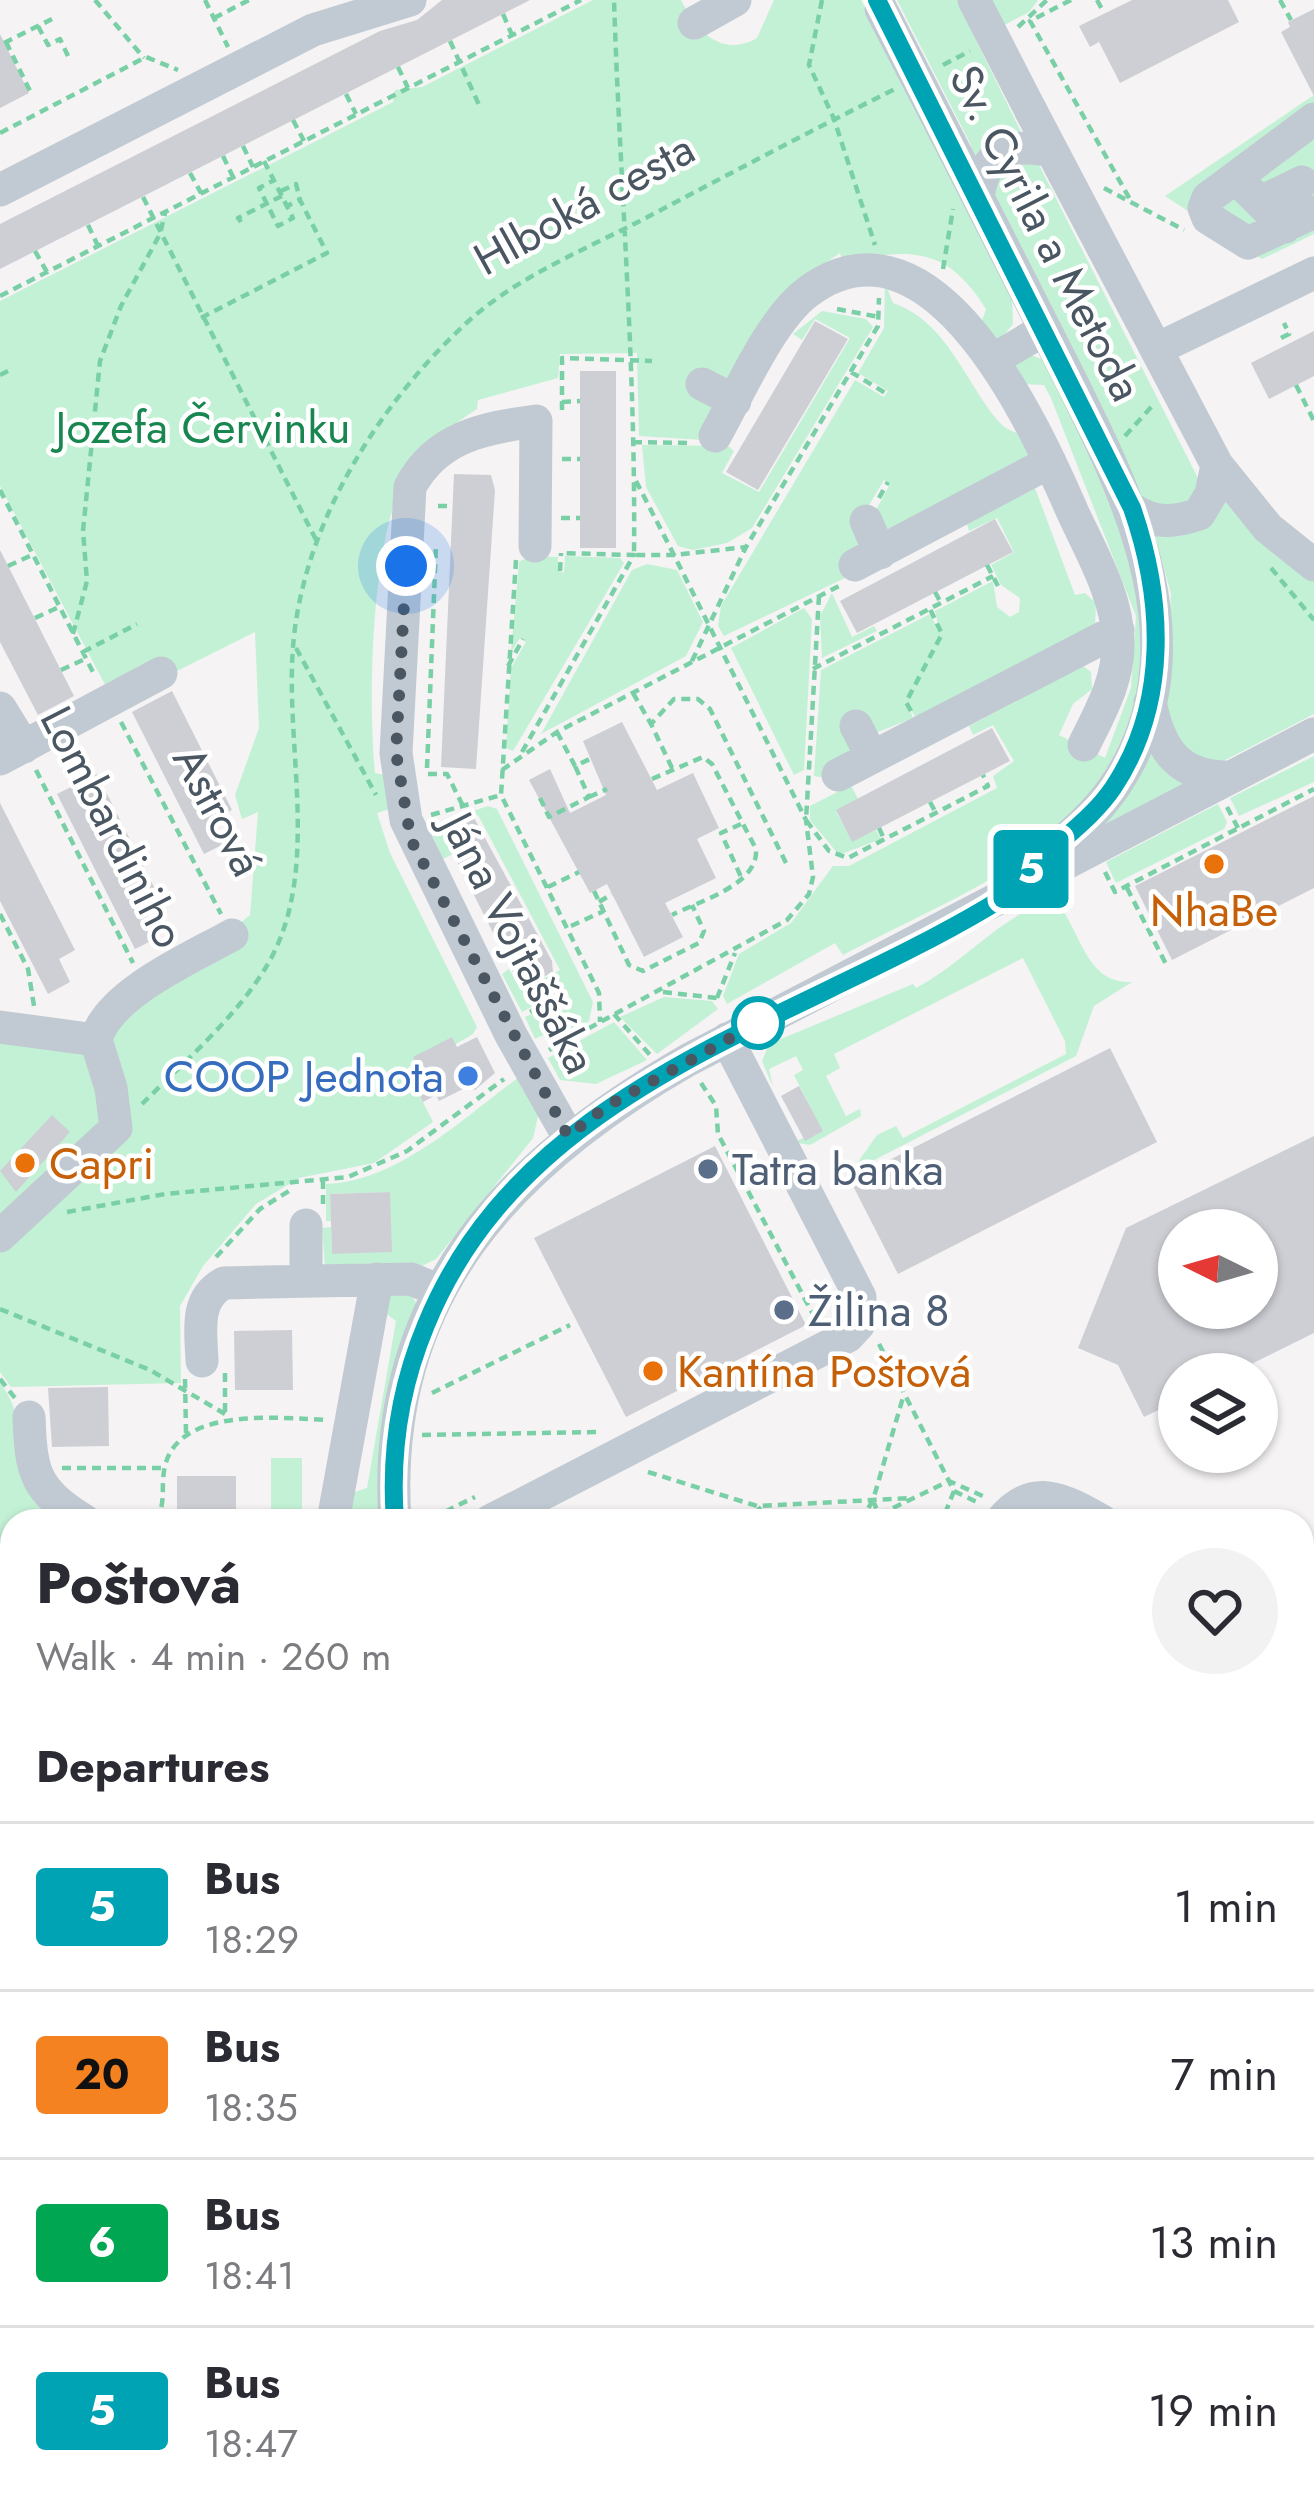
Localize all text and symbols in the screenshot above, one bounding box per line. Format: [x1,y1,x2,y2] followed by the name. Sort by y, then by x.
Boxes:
[933,54,1159,412] street label: Sv. Cyrila a Metoda
[462,117,706,291] street label: Hlboká cesta
[51,395,350,460] park label: Jozefa Červinku
[376,536,436,596] your location
[24,695,202,959] street label: Lombardiniho
[157,734,279,888] street label: Astrová
[423,797,613,1085] street label: Jána Vojtaššáka
[992,830,1070,908] line badge: 5
[1017,838,1045,899] text: 5
[1201,851,1227,877] marker: NhaBe
[1150,878,1278,943] place label: NhaBe
[733,998,783,1048] unlabelled marker
[164,1044,444,1109] place label: COOP Jednota
[455,1063,481,1089] marker: COOP Jednota
[49,1131,154,1196] place label: Capri
[732,1137,944,1202] place label: Tatra banka
[12,1150,38,1176] marker: Capri
[695,1156,721,1182] marker: Tatra banka
[1158,1209,1278,1329] north arrow
[1158,1209,1278,1473] map controls
[808,1278,950,1343] place label: Žilina 8
[771,1297,797,1323] marker: Žilina 8
[677,1339,971,1404] place label: Kantína Poštová
[1158,1353,1278,1473] button: layers
[640,1358,666,1384] marker: Kantína Poštová
[36,1542,241,1624] text: Poštová
[1152,1548,1278,1674] button: heart
[36,1628,391,1685] text: Walk · 4 min · 260 m
[36,1734,270,1799] text: Departures
[204,1846,280,1911] text: Bus
[1174,1874,1278,1939] text: 1 min
[88,1876,116,1937] text: 5
[204,1911,299,1968] text: 18:29
[204,2014,280,2079] text: Bus
[1170,2042,1278,2107] text: 7 min
[74,2044,130,2105] text: 20
[204,2079,298,2136] text: 18:35
[204,2182,280,2247] text: Bus
[1149,2210,1278,2275] text: 13 min
[88,2212,116,2273] text: 6
[204,2247,295,2304] text: 18:41
[204,2350,280,2415] text: Bus
[1148,2378,1278,2443] text: 19 min
[88,2380,116,2441] text: 5
[204,2415,298,2472] text: 18:47

